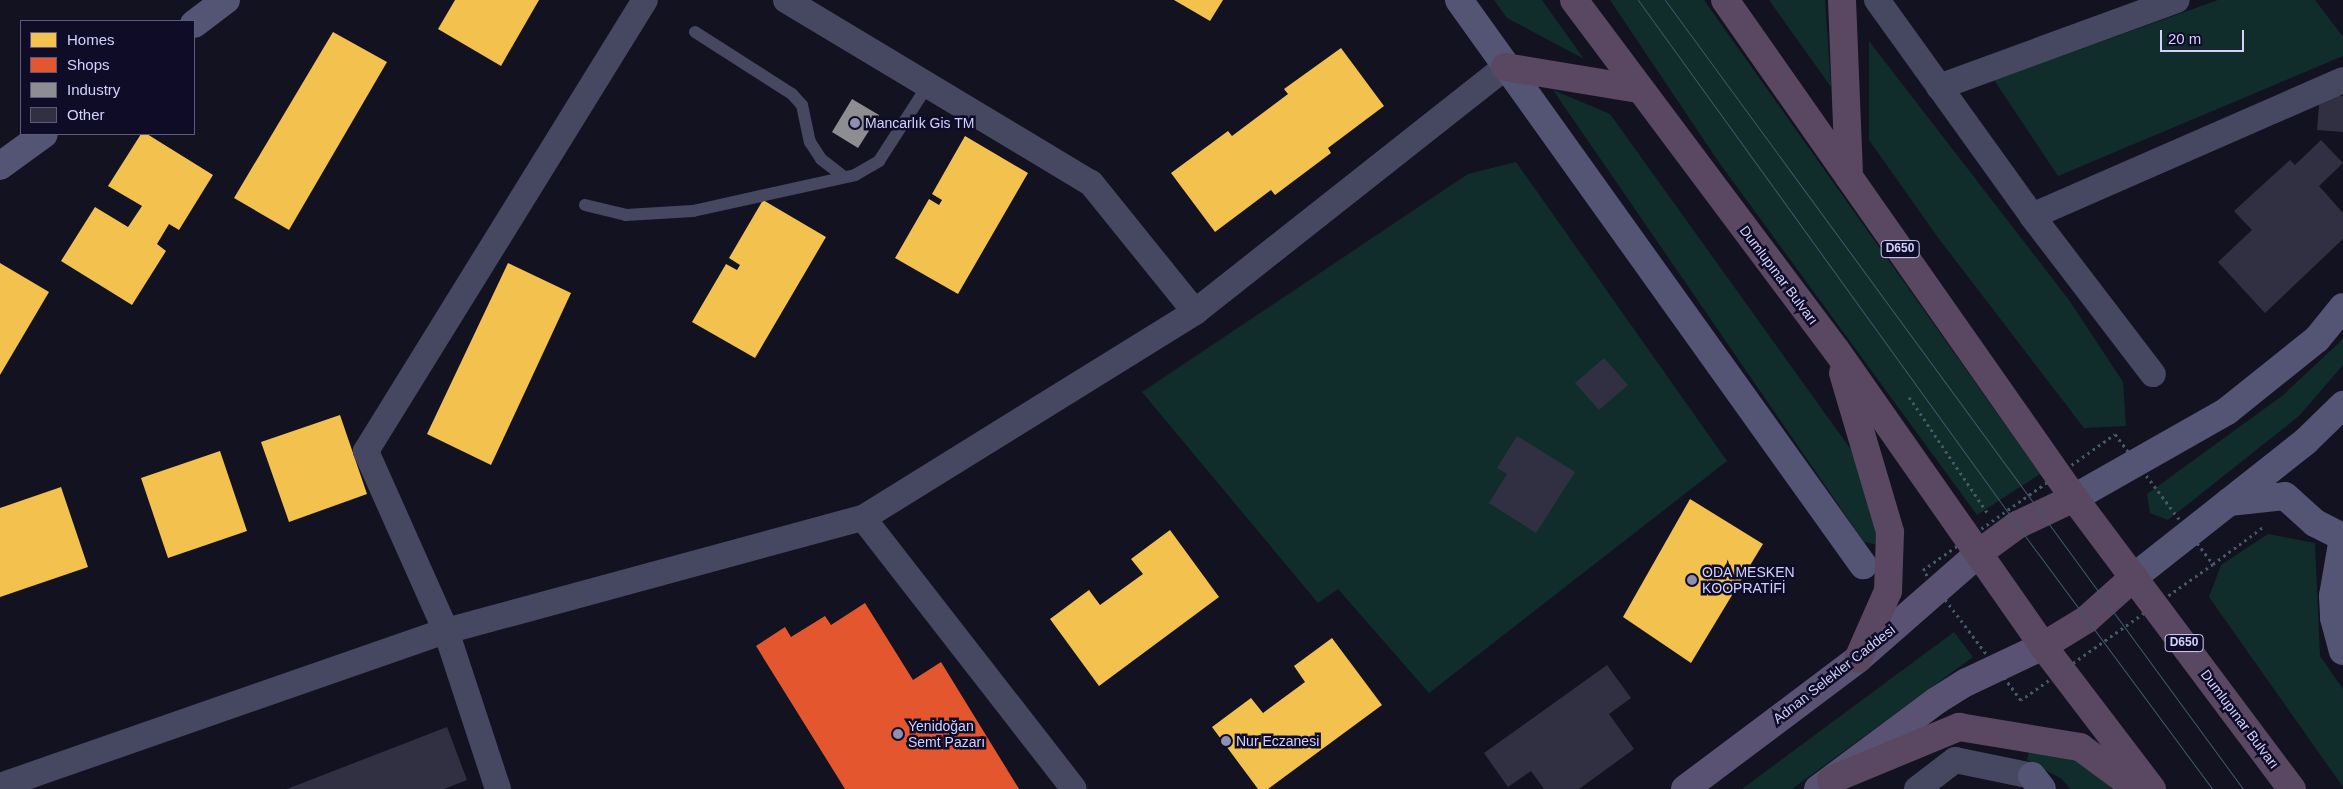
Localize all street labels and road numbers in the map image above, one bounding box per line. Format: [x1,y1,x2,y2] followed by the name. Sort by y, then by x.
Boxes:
[1736,222,1822,328] street label: Dumlupınar Bulvarı
[1880,240,1920,258] road number: D650
[1770,621,1898,727] street label: Adnan Selekler Caddesi
[2164,634,2204,652] road number: D650
[2197,666,2283,772] street label: Dumlupınar Bulvarı

